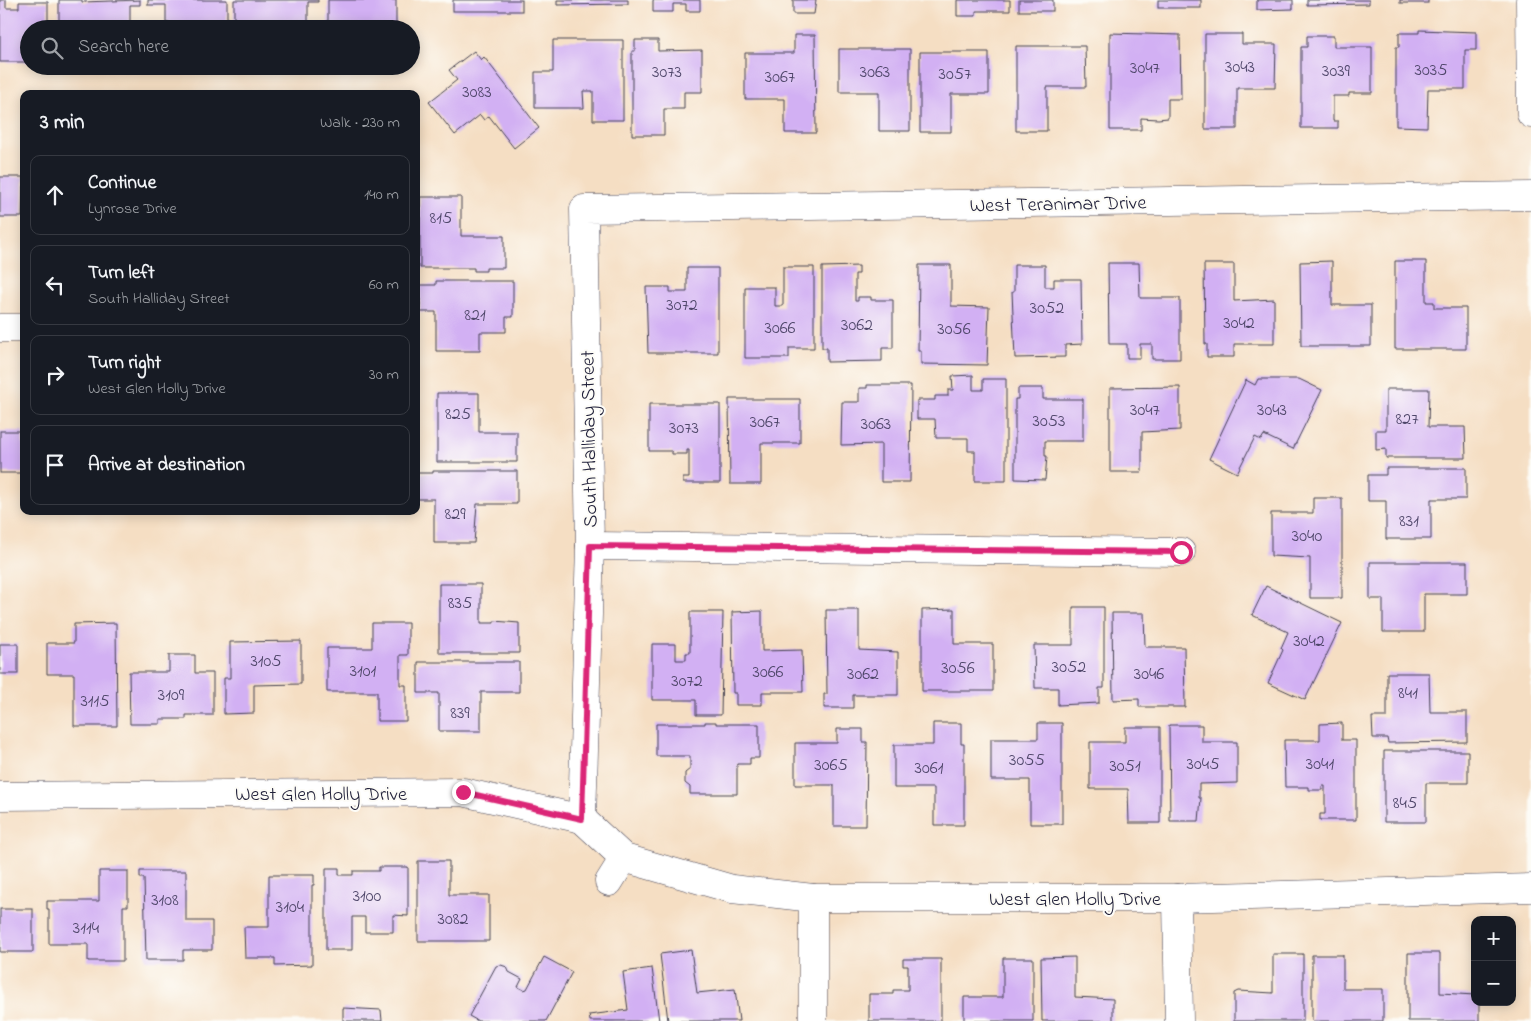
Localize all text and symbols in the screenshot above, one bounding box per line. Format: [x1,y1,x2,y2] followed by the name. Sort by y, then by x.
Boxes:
[20,20,420,75] search box
[38,34,66,62] icon: search
[78,34,169,61] text: Search here
[1225,55,1255,81] house number: 3043
[1130,56,1161,82] house number: 3047
[1415,58,1447,84] house number: 3035
[1322,59,1351,85] house number: 3039
[652,60,682,86] house number: 3073
[860,60,890,86] house number: 3063
[939,62,972,88] house number: 3057
[765,65,796,91] house number: 3067
[462,80,492,106] house number: 3083
[40,108,84,138] text: 3 min
[320,111,400,135] text: Walk · 230 m
[88,170,156,197] text: Continue
[41,181,69,209] icon: ahead
[364,183,399,207] text: 140 m
[970,189,1147,222] street label: West Teranimar Drive
[88,197,177,221] text: Lynrose Drive
[430,206,452,232] house number: 815
[88,260,155,287] text: Turn left
[41,271,69,299] icon: left
[369,273,399,297] text: 60 m
[88,287,230,311] text: South Halliday Street
[666,293,698,319] house number: 3072
[1030,296,1064,322] house number: 3052
[464,303,486,329] house number: 821
[1223,311,1255,337] house number: 3042
[841,313,873,339] house number: 3062
[764,316,796,342] house number: 3066
[937,317,971,343] house number: 3056
[88,350,161,377] text: Turn right
[574,350,607,528] street label: South Halliday Street
[41,361,69,389] icon: right
[369,363,399,387] text: 30 m
[88,377,226,401] text: West Glen Holly Drive
[1130,398,1161,424] house number: 3047
[1257,398,1287,424] house number: 3043
[445,402,471,428] house number: 825
[1395,407,1419,433] house number: 827
[1033,409,1065,435] house number: 3053
[750,410,781,436] house number: 3067
[861,412,891,438] house number: 3063
[669,416,699,442] house number: 3073
[41,451,69,479] icon: arrive
[88,452,245,479] text: Arrive at destination
[444,502,466,528] house number: 829
[1399,509,1419,535] house number: 831
[1292,524,1322,550] house number: 3040
[1170,541,1193,564] route start
[448,591,472,617] house number: 835
[1293,629,1325,655] house number: 3042
[250,649,282,675] house number: 3105
[1052,655,1086,681] house number: 3052
[941,656,975,682] house number: 3056
[350,659,377,685] house number: 3101
[752,660,784,686] house number: 3066
[847,662,879,688] house number: 3062
[1134,662,1164,688] house number: 3046
[671,669,703,695] house number: 3072
[1398,681,1418,707] house number: 841
[158,683,185,709] house number: 3109
[80,689,110,715] house number: 3115
[450,701,470,727] house number: 839
[1009,748,1045,774] house number: 3055
[1187,752,1219,778] house number: 3045
[1306,752,1334,778] house number: 3041
[814,753,848,779] house number: 3065
[1109,754,1141,780] house number: 3051
[915,756,944,782] house number: 3061
[235,781,407,810] street label: West Glen Holly Drive
[452,781,475,804] route end
[1393,791,1417,817] house number: 845
[353,884,382,910] house number: 3100
[989,886,1161,915] street label: West Glen Holly Drive
[151,888,179,914] house number: 3108
[276,895,305,921] house number: 3104
[438,907,469,933] house number: 3082
[73,916,100,942] house number: 3114
[1471,916,1516,1006] map controls
[1471,916,1516,961] button: +
[1471,961,1516,1006] button: −

